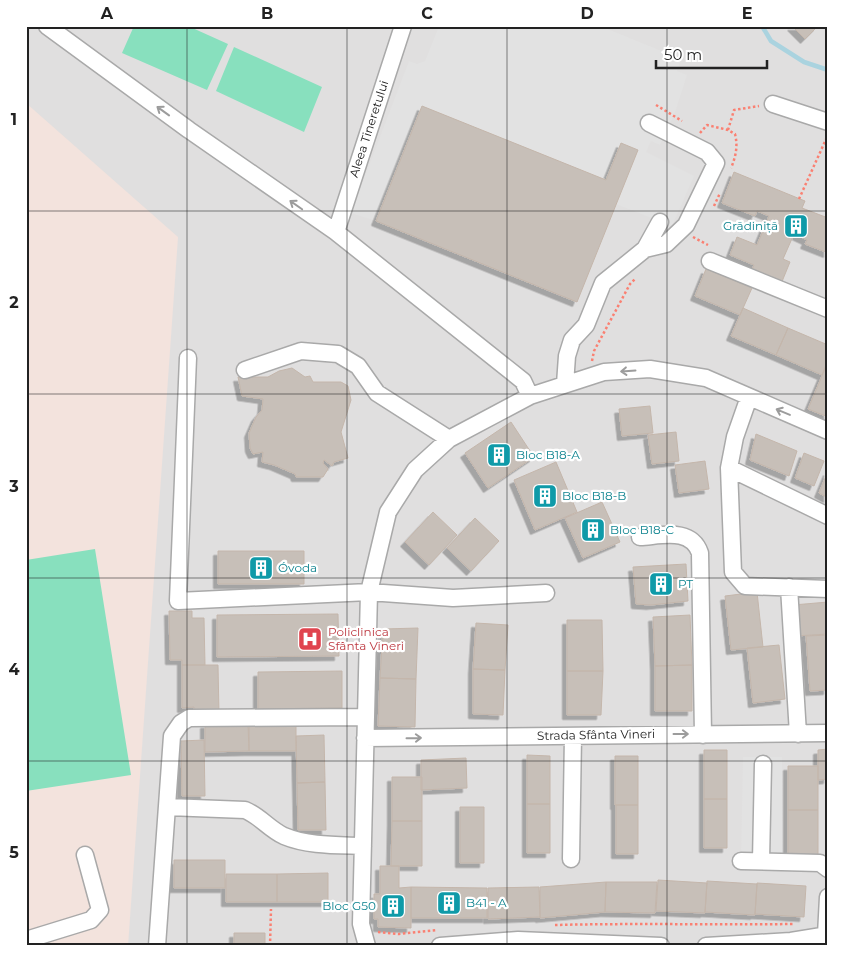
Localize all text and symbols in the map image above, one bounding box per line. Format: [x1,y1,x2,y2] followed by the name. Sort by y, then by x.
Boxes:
[100,4,114,23] text: A
[261,4,273,23] text: B
[421,4,433,23] text: C
[580,4,594,23] text: D
[742,4,752,23] text: E
[656,38,768,70] scale bar
[664,45,702,64] text: 50 m
[346,78,391,179] street label: Aleea Tineretului
[156,106,170,116] one-way arrow
[11,110,17,129] text: 1
[289,200,303,210] one-way arrow
[783,213,809,239] building icon: Grădiniță
[723,218,778,233] place label: Grădiniță
[9,293,19,312] text: 2
[620,366,636,375] one-way arrow
[776,406,791,416] one-way arrow
[486,442,512,468] building icon: Bloc B18-A
[516,447,580,462] place label: Bloc B18-A
[8,477,19,496] text: 3
[532,483,558,509] building icon: Bloc B18-B
[562,488,626,503] place label: Bloc B18-B
[580,517,606,543] building icon: Bloc B18-C
[610,522,674,537] place label: Bloc B18-C
[248,555,274,581] building icon: Óvoda
[278,560,317,575] place label: Óvoda
[648,571,674,597] building icon: PT
[678,576,693,591] place label: PT
[328,624,404,653] place label: Policlinica Sfânta Vineri
[297,626,323,652] hospital icon: Policlinica Sfânta Vineri
[8,660,20,679] text: 4
[537,726,655,743] street label: Strada Sfânta Vineri
[672,729,689,739] one-way arrow
[406,733,422,743] one-way arrow
[9,843,19,862] text: 5
[436,890,462,916] building icon: B41 - A
[380,893,406,919] building icon: Bloc G50
[466,895,507,910] place label: B41 - A
[322,898,376,913] place label: Bloc G50

